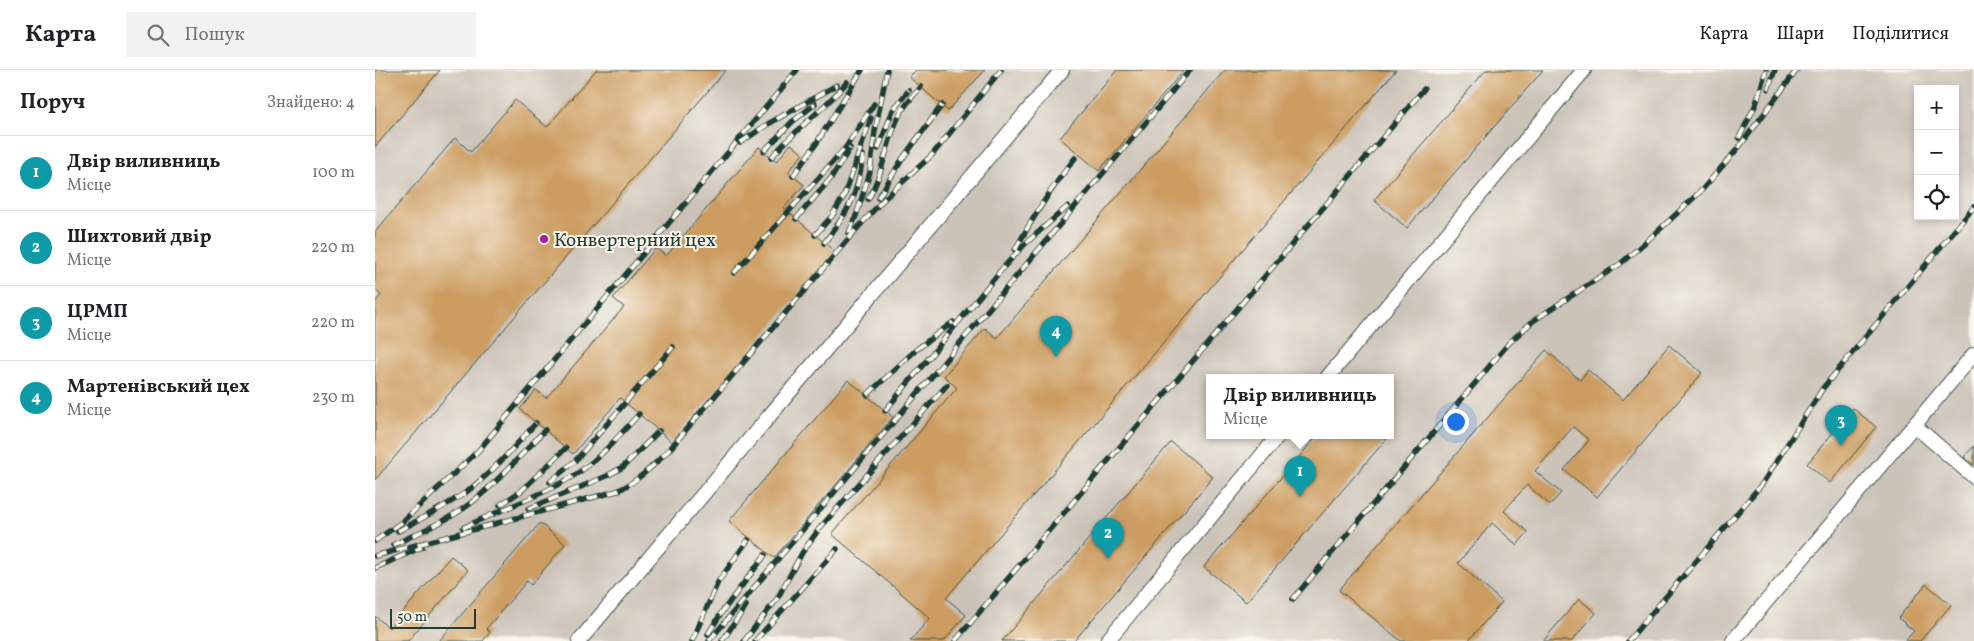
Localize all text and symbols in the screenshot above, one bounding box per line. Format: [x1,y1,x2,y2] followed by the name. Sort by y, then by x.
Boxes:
[126,12,476,57] search box
[25,18,96,52] text: Карта
[144,21,172,49] icon: search
[184,22,245,48] text: Пошук
[1700,22,1748,47] text: Карта
[1776,22,1824,47] text: Шари
[1852,22,1949,47] text: Поділитися
[1914,85,1959,220] map controls
[1914,85,1959,130] button: +
[20,88,85,117] text: Поруч
[267,92,355,114] text: Знайдено: 4
[1914,130,1959,175] button: −
[67,149,220,175] text: Двір виливниць
[33,162,39,184] text: 1
[312,162,355,184] text: 100 m
[67,175,111,197] text: Місце
[1914,175,1959,220] button: locate
[67,224,212,250] text: Шихтовий двір
[554,228,716,254] place label: Конвертерний цех
[538,233,550,245] marker: Конвертерний цех
[32,237,40,259] text: 2
[311,237,355,259] text: 220 m
[67,250,111,272] text: Місце
[67,299,128,325] text: ЦРМП
[32,312,40,334] text: 3
[311,312,355,334] text: 220 m
[1040,316,1072,357] pin: 4
[67,325,111,347] text: Місце
[67,374,250,400] text: Мартенівський цех
[1206,374,1394,439] popup
[1223,383,1377,409] text: Двір виливниць
[31,387,41,409] text: 4
[312,387,355,409] text: 230 m
[67,400,111,422] text: Місце
[1825,405,1857,446] pin: 3
[1223,409,1268,431] text: Місце
[1443,409,1469,435] your location
[1284,456,1316,497] pin: 1
[1092,518,1124,559] pin: 2
[390,606,476,629] scale bar
[397,608,427,627] text: 50 m

